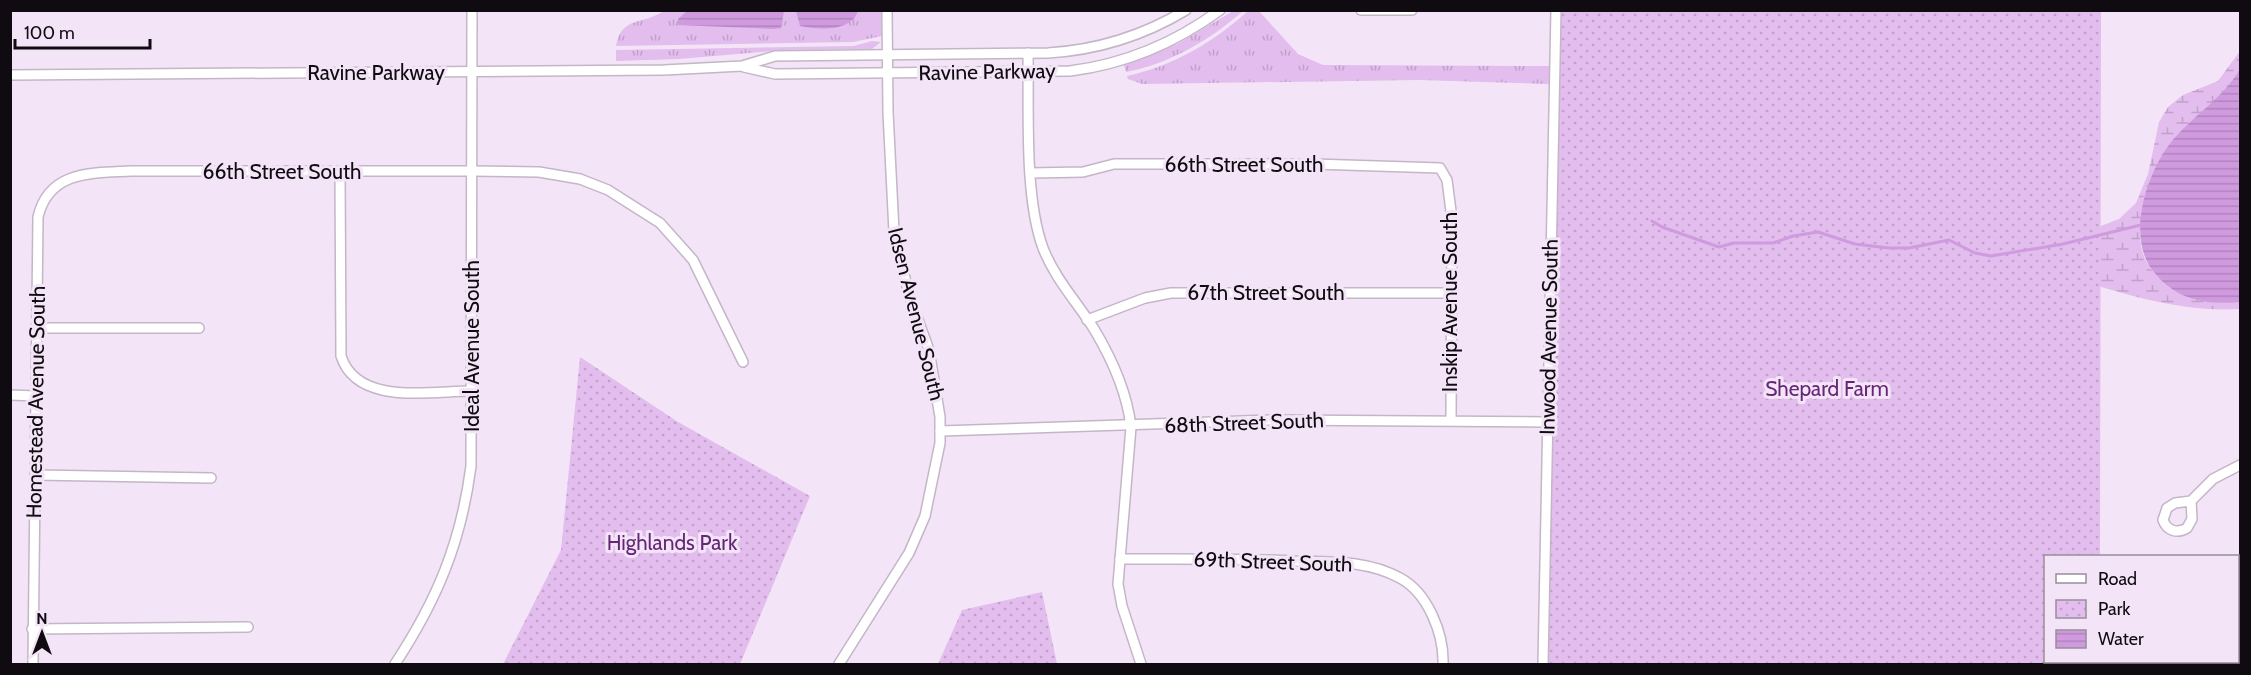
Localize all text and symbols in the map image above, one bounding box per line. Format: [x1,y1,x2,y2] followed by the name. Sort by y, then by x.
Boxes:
[15,12,150,50] scale bar
[24,22,75,44] text: 100 m
[918,58,1056,85] street label: Ravine Parkway
[307,60,445,85] street label: Ravine Parkway
[1164,152,1324,177] street label: 66th Street South
[202,159,362,184] street label: 66th Street South
[1437,212,1462,392] street label: Inskip Avenue South
[883,225,950,403] street label: Idsen Avenue South
[1534,239,1563,435] street label: Inwood Avenue South
[459,260,484,432] street label: Ideal Avenue South
[1187,280,1345,305] street label: 67th Street South
[21,285,50,519] street label: Homestead Avenue South
[1765,376,1889,401] park label: Shepard Farm
[1164,407,1324,438] street label: 68th Street South
[607,530,738,555] park label: Highlands Park
[1193,546,1353,577] street label: 69th Street South
[2044,555,2239,663] legend
[2098,568,2137,590] text: Road
[2098,598,2131,620] text: Park
[12,603,72,663] north arrow
[36,609,48,628] text: N
[2098,628,2144,650] text: Water

